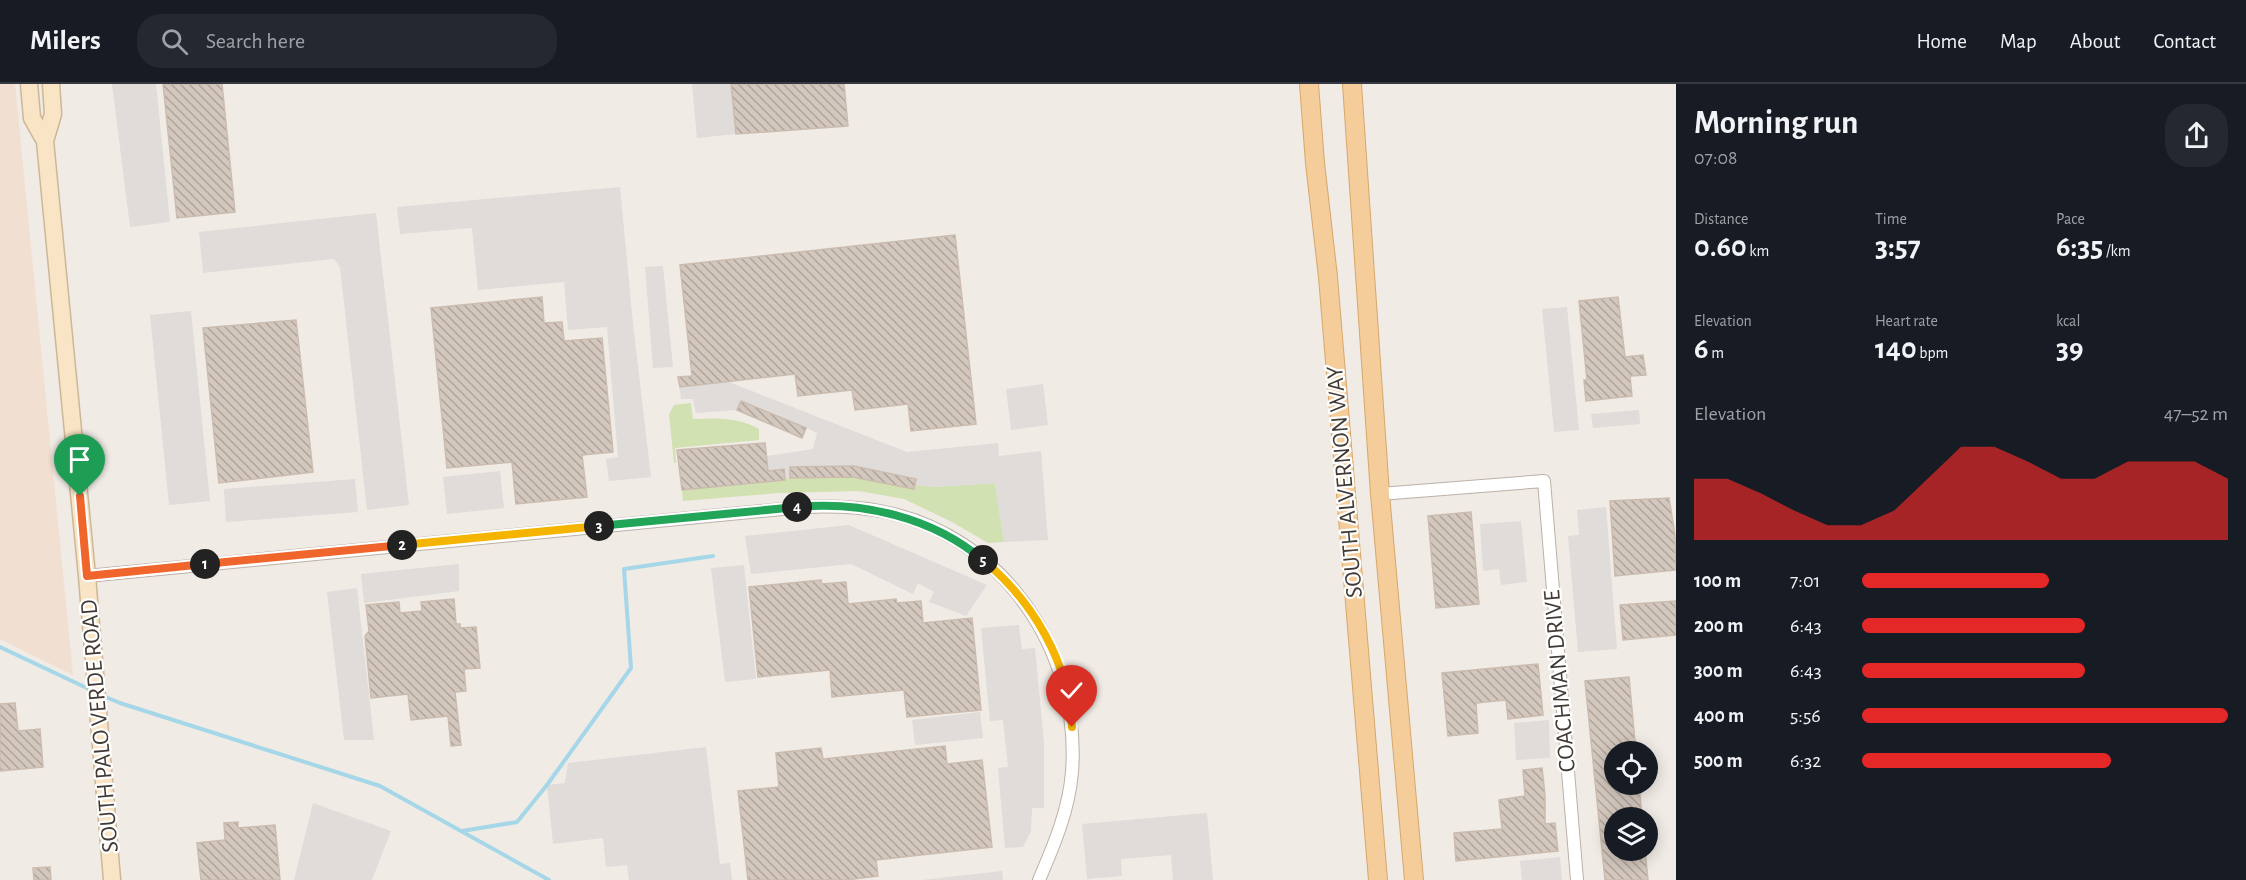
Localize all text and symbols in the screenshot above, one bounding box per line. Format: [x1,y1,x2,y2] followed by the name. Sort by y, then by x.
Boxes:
[137,14,557,68] search box
[158,25,191,58] icon: search
[30,27,101,55] text: Milers
[206,30,305,52] text: Search here
[1916,31,1967,52] text: Home
[2000,31,2037,52] text: Map
[2070,31,2120,52] text: About
[2153,31,2216,52] text: Contact
[2165,104,2228,167] button: share
[1694,107,1858,140] text: Morning run
[1694,148,1738,168] text: 07:08
[1694,211,1748,227] text: Distance
[1875,211,1907,227] text: Time
[2056,211,2085,227] text: Pace
[1694,232,1747,262] text: 0.60
[1875,232,1921,262] text: 3:57
[2056,232,2103,262] text: 6:35
[1747,243,1769,259] text: km
[2103,243,2131,259] text: /km
[1694,313,1752,329] text: Elevation
[1875,313,1938,329] text: Heart rate
[2056,313,2080,329] text: kcal
[1694,334,1709,364] text: 6
[1875,334,1917,364] text: 140
[2056,334,2083,364] text: 39
[1709,345,1724,361] text: m
[1917,345,1948,361] text: bpm
[1323,365,1367,599] street label: SOUTH ALVERNON WAY
[1694,404,1766,424] text: Elevation
[2164,404,2228,424] text: 47–52 m
[54,434,105,496] pin
[63,443,96,476] icon: arrive
[782,492,812,522] pin: 4
[793,499,801,515] text: 4
[584,511,614,541] pin: 3
[596,518,602,534] text: 3
[387,530,417,560] pin: 2
[398,537,406,553] text: 2
[968,545,998,575] pin: 5
[190,549,220,579] pin: 1
[980,552,986,568] text: 5
[202,556,208,572] text: 1
[1694,571,1741,591] text: 100 m
[1790,571,1820,591] text: 7:01
[1540,588,1580,773] street label: COACHMAN DRIVE
[77,598,123,854] street label: SOUTH PALO VERDE ROAD
[1694,616,1743,636] text: 200 m
[1790,616,1822,636] text: 6:43
[1694,661,1743,681] text: 300 m
[1790,661,1822,681] text: 6:43
[1046,665,1097,727] pin
[1055,674,1088,707] icon: check
[1694,706,1744,726] text: 400 m
[1790,706,1821,726] text: 5:56
[1604,741,1658,861] map controls
[1604,741,1658,795] button: locate
[1694,751,1743,771] text: 500 m
[1790,751,1821,771] text: 6:32
[1604,807,1658,861] button: layers

